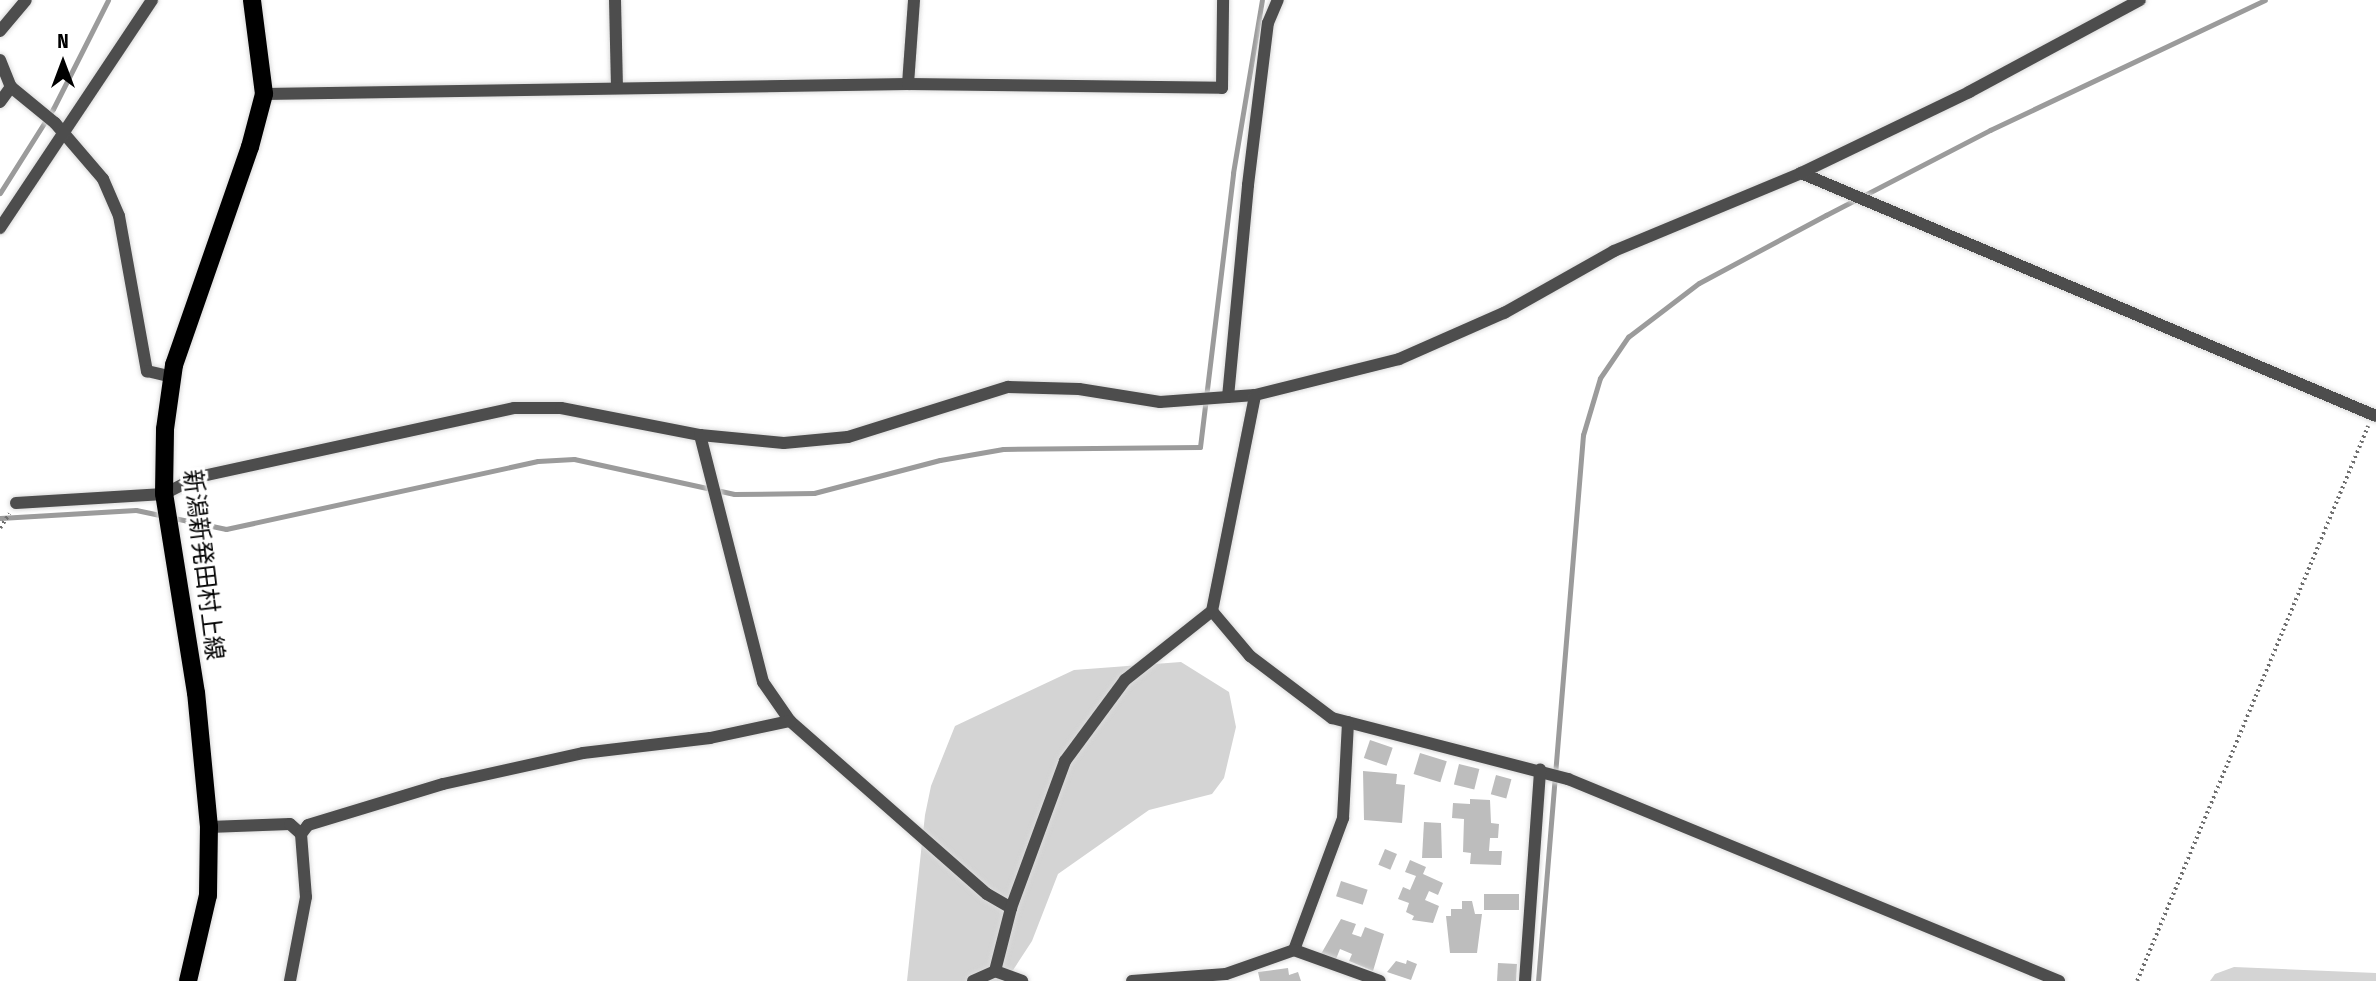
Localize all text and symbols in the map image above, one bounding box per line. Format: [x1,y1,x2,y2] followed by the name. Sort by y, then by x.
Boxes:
[28,28,98,98] north arrow
[57,30,69,53] text: N
[177,468,229,662] street label: 新潟新発田村上線

